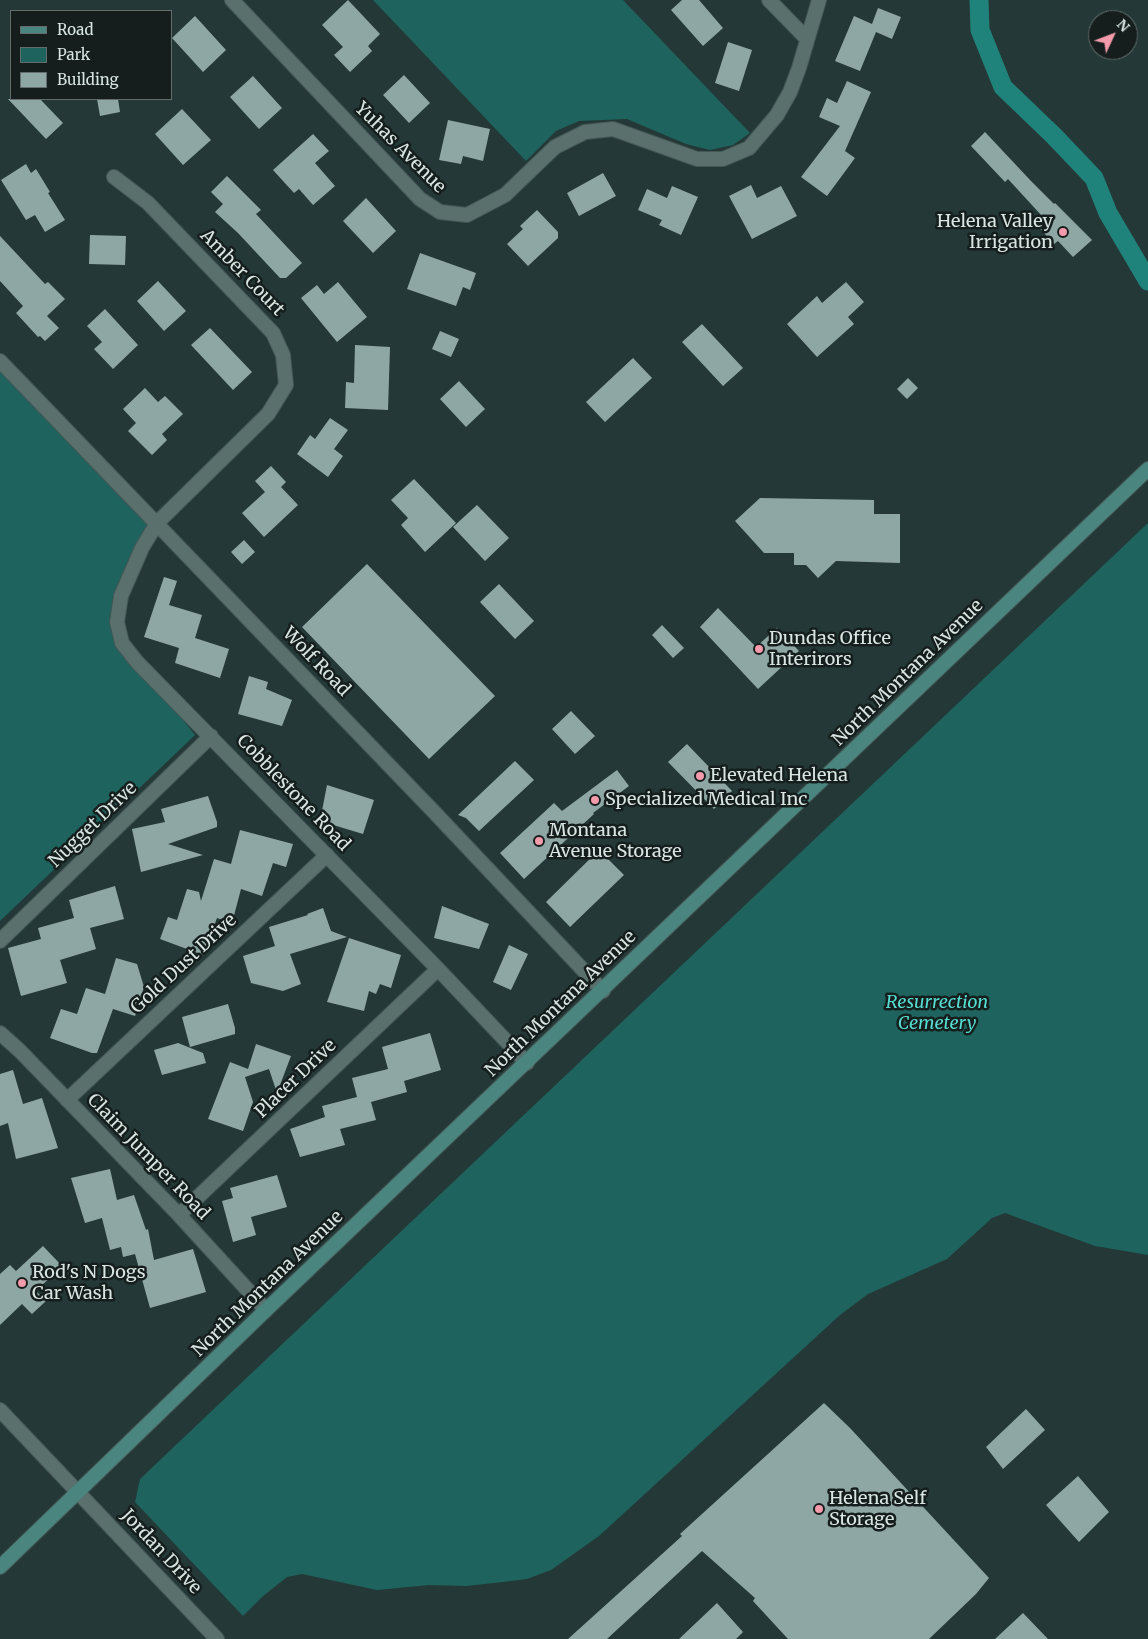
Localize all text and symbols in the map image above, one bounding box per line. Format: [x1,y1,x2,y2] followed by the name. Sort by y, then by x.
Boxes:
[10,10,172,100] legend
[1088,10,1138,60] north arrow
[1113,15,1134,36] text: N
[57,20,93,39] text: Road
[57,45,90,64] text: Park
[57,70,119,89] text: Building
[350,98,450,198] street label: Yuhas Avenue
[937,211,1053,253] place label: Helena Valley Irrigation
[195,225,289,321] street label: Amber Court
[1057,226,1069,238] marker: Helena Valley Irrigation
[828,595,988,751] street label: North Montana Avenue
[278,623,354,701] street label: Wolf Road
[769,628,891,670] place label: Dundas Office Interirors
[753,643,765,655] marker: Dundas Office Interirors
[232,730,354,856] street label: Cobblestone Road
[710,765,848,787] place label: Elevated Helena
[694,770,706,782] marker: Elevated Helena
[45,778,141,872] street label: Nugget Drive
[605,789,807,811] place label: Specialized Medical Inc
[589,794,601,806] marker: Specialized Medical Inc
[549,820,682,862] place label: Montana Avenue Storage
[533,835,545,847] marker: Montana Avenue Storage
[127,910,241,1018] street label: Gold Dust Drive
[481,926,641,1082] street label: North Montana Avenue
[886,992,988,1034] park label: Resurrection Cemetery
[251,1035,341,1123] street label: Placer Drive
[82,1090,214,1224] street label: Claim Jumper Road
[188,1206,348,1362] street label: North Montana Avenue
[32,1262,145,1304] place label: Rod's N Dogs Car Wash
[16,1277,28,1289] marker: Rod's N Dogs Car Wash
[829,1488,926,1530] place label: Helena Self Storage
[813,1503,825,1515] marker: Helena Self Storage
[116,1505,206,1599] street label: Jordan Drive

